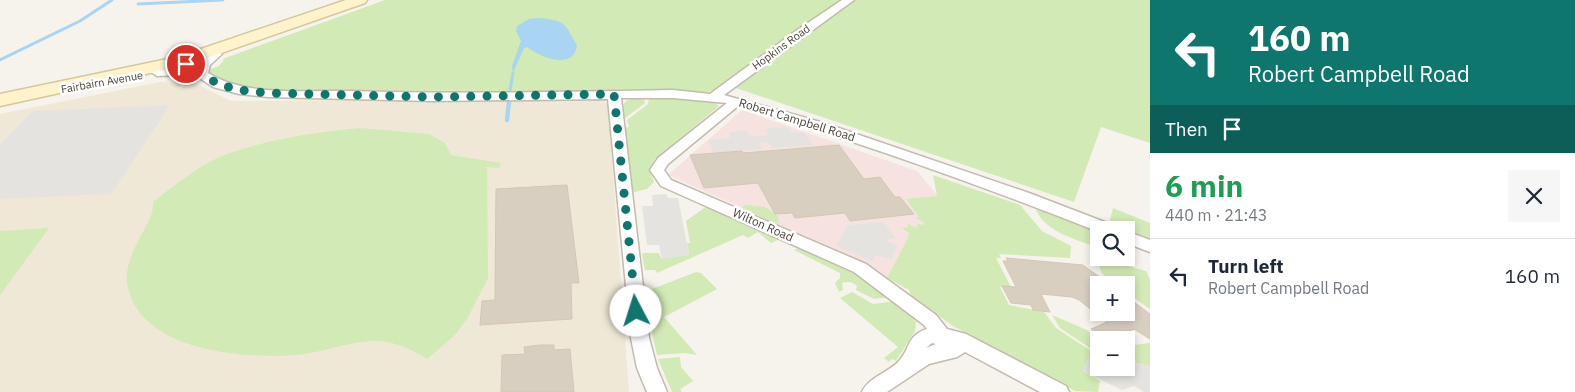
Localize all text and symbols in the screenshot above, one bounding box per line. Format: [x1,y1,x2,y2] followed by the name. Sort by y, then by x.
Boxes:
[1248,15,1351,61] text: 160 m
[1165,20,1230,85] icon: left
[749,21,813,73] street label: Hopkins Road
[165,43,207,85] pin
[172,50,200,78] icon: arrive
[1248,59,1470,88] text: Robert Campbell Road
[60,68,144,96] street label: Fairbairn Avenue
[737,95,857,144] street label: Robert Campbell Road
[1218,115,1246,143] icon: arrive
[1165,117,1208,141] text: Then
[1165,166,1243,205] text: 6 min
[1508,170,1560,222] button: close
[730,204,796,245] street label: Wilton Road
[1165,205,1267,225] text: 440 m · 21:43
[1090,221,1135,376] map controls
[1090,221,1135,266] button: search
[1208,254,1284,278] text: Turn left
[1165,262,1193,290] icon: left
[1505,264,1560,288] text: 160 m
[1090,276,1135,321] button: +
[1208,278,1369,298] text: Robert Campbell Road
[609,284,661,336] position arrow
[1090,331,1135,376] button: −

